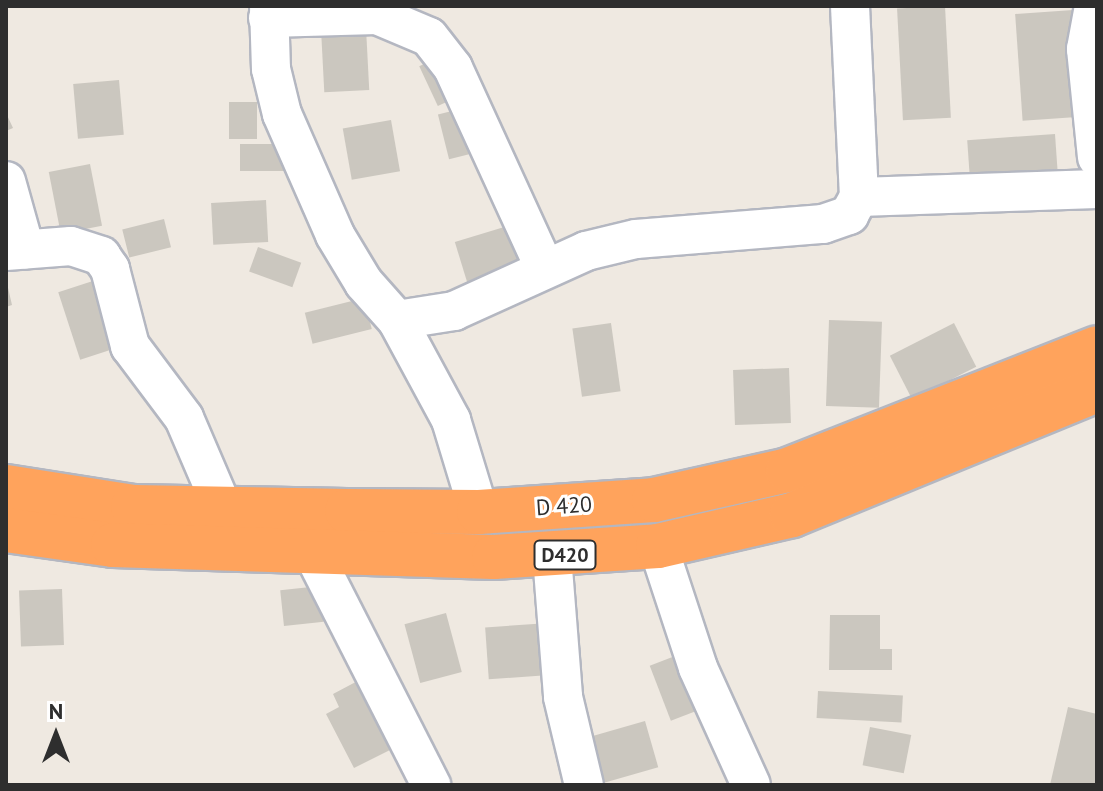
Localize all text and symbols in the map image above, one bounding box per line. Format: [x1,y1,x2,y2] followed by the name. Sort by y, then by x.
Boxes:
[535,491,593,521] street label: D 420
[533,539,597,571] road number: D420
[16,695,96,775] north arrow
[49,697,63,725] text: N

